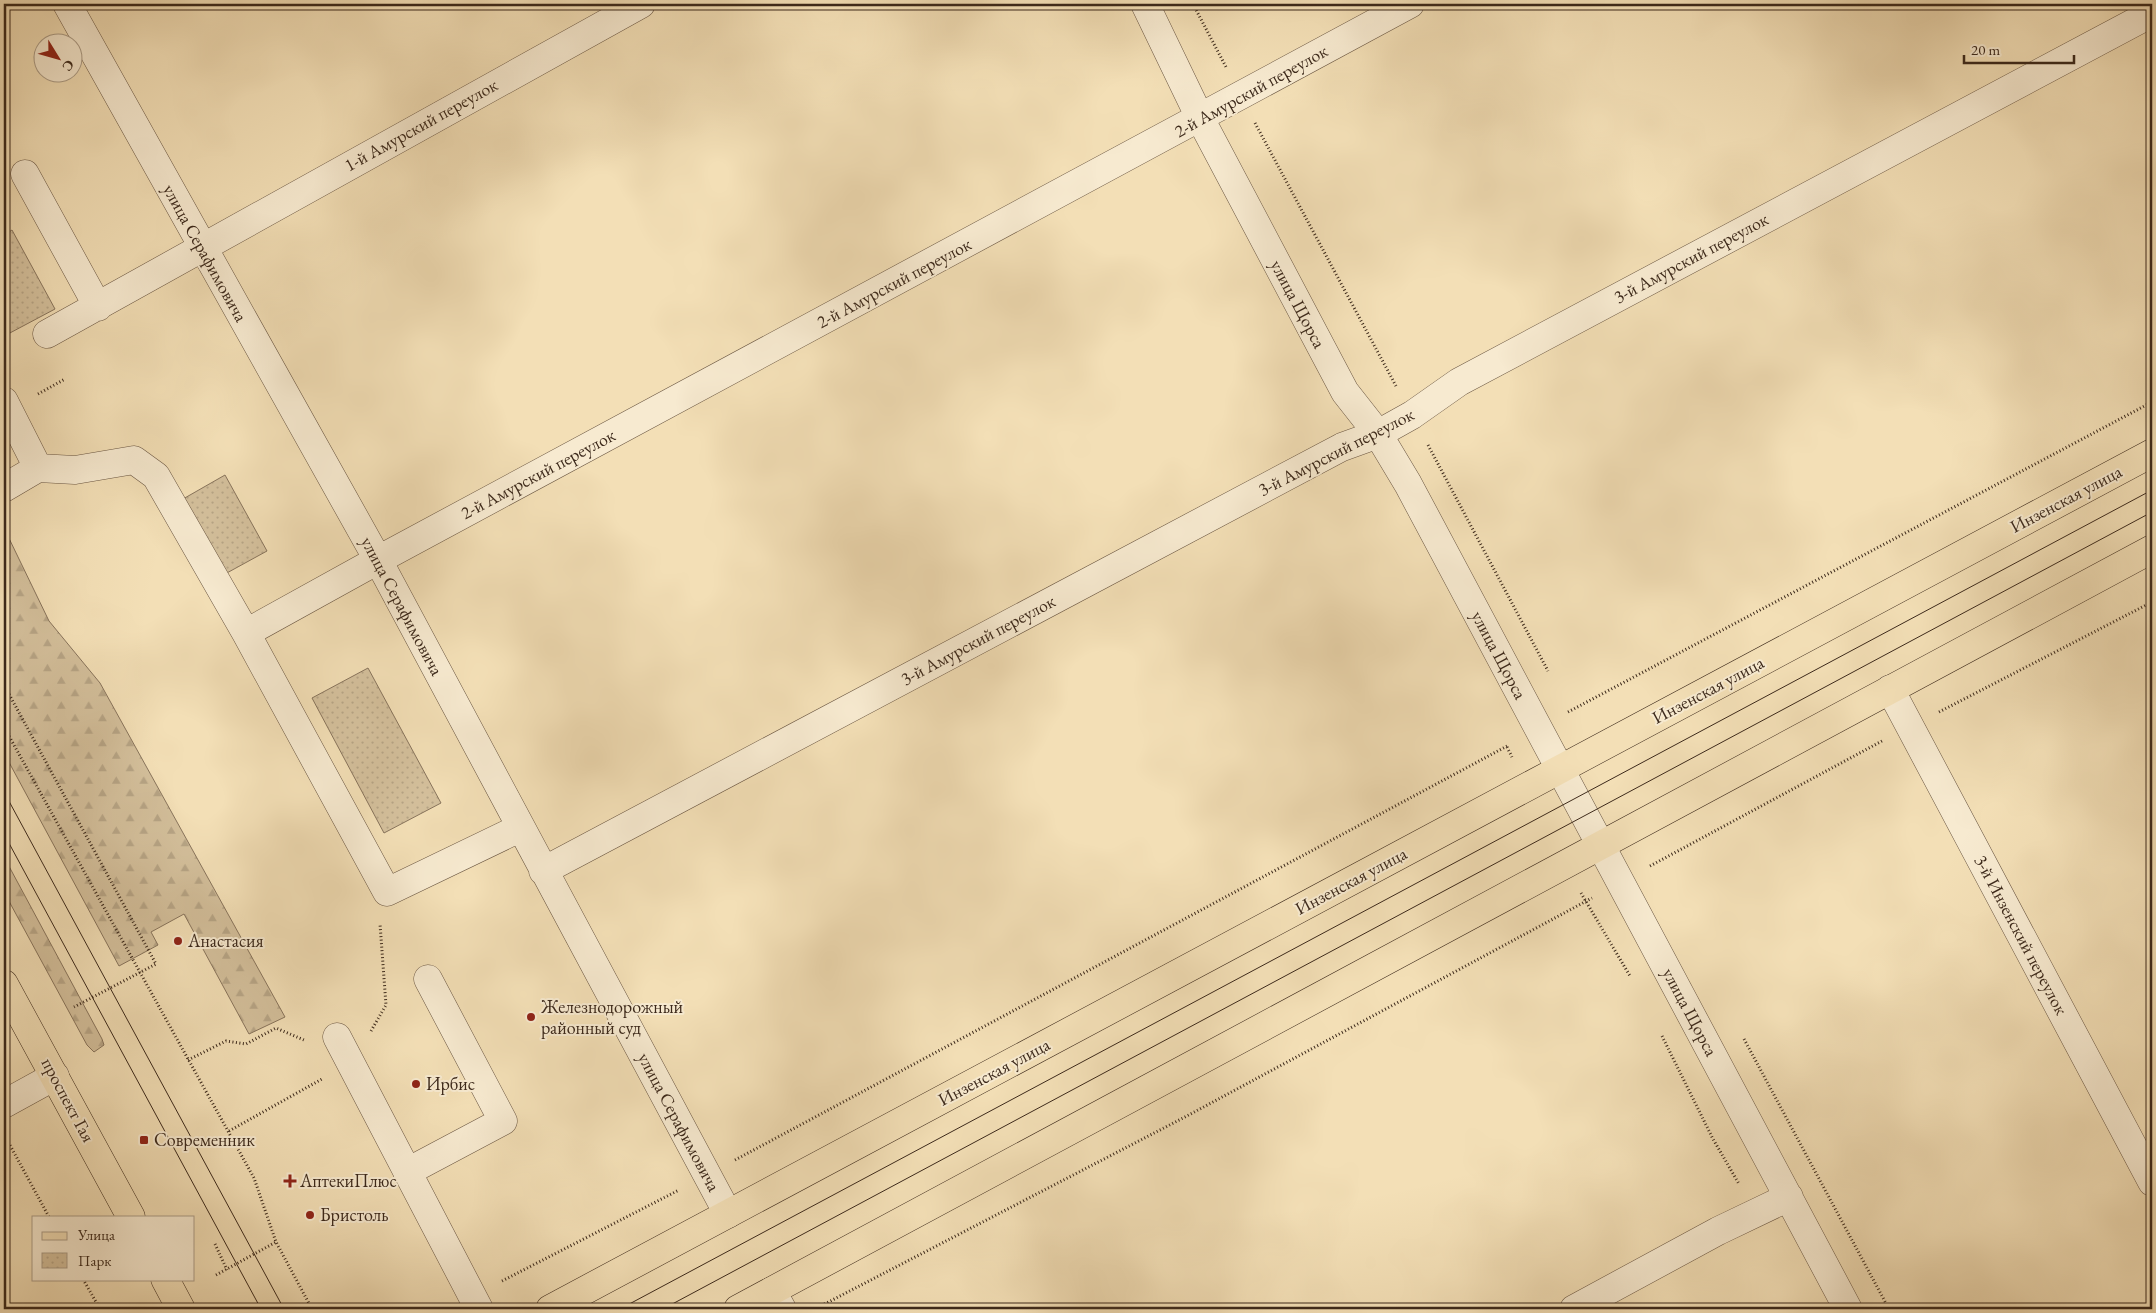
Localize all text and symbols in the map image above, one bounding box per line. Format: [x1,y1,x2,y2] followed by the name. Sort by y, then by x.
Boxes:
[32,32,82,82] north arrow
[1964,32,2074,64] scale bar
[1170,39,1332,142] street label: 2-й Амурский переулок
[1971,40,2000,59] text: 20 m
[58,56,79,75] text: С
[340,73,502,176] street label: 1-й Амурский переулок
[158,180,253,326] street label: улица Серафимовича
[1609,207,1772,308] street label: 3-й Амурский переулок
[812,232,975,333] street label: 2-й Амурский переулок
[1266,256,1332,353] street label: улица Щорса
[1254,402,1418,501] street label: 3-й Амурский переулок
[456,423,619,524] street label: 2-й Амурский переулок
[2006,459,2126,538] street label: Инзенская улица
[356,532,449,680] street label: улица Серафимовича
[896,589,1059,690] street label: 3-й Амурский переулок
[1467,607,1533,704] street label: улица Щорса
[1648,650,1768,729] street label: Инзенская улица
[1291,841,1411,920] street label: Инзенская улица
[1969,851,2074,1019] street label: 3-й Инзенский переулок
[187,929,264,952] place label: Анастасия
[172,935,184,947] marker: Анастасия
[1658,964,1724,1061] street label: улица Щорса
[540,995,684,1039] place label: Железнодорожный районный суд
[525,1011,537,1023] marker: Железнодорожный районный суд
[934,1032,1054,1111] street label: Инзенская улица
[633,1048,726,1196] street label: улица Серафимовича
[37,1053,100,1146] street label: проспект Гая
[426,1072,475,1095] place label: Ирбис
[410,1078,422,1090] marker: Ирбис
[154,1128,255,1151] place label: Современник
[138,1134,150,1146] marker: Современник
[299,1169,397,1192] place label: АптекиПлюс
[284,1175,296,1187] marker: АптекиПлюс
[320,1203,389,1226] place label: Бристоль
[304,1209,316,1221] marker: Бристоль
[32,1216,195,1280] legend
[77,1225,115,1244] text: Улица
[78,1251,111,1270] text: Парк

